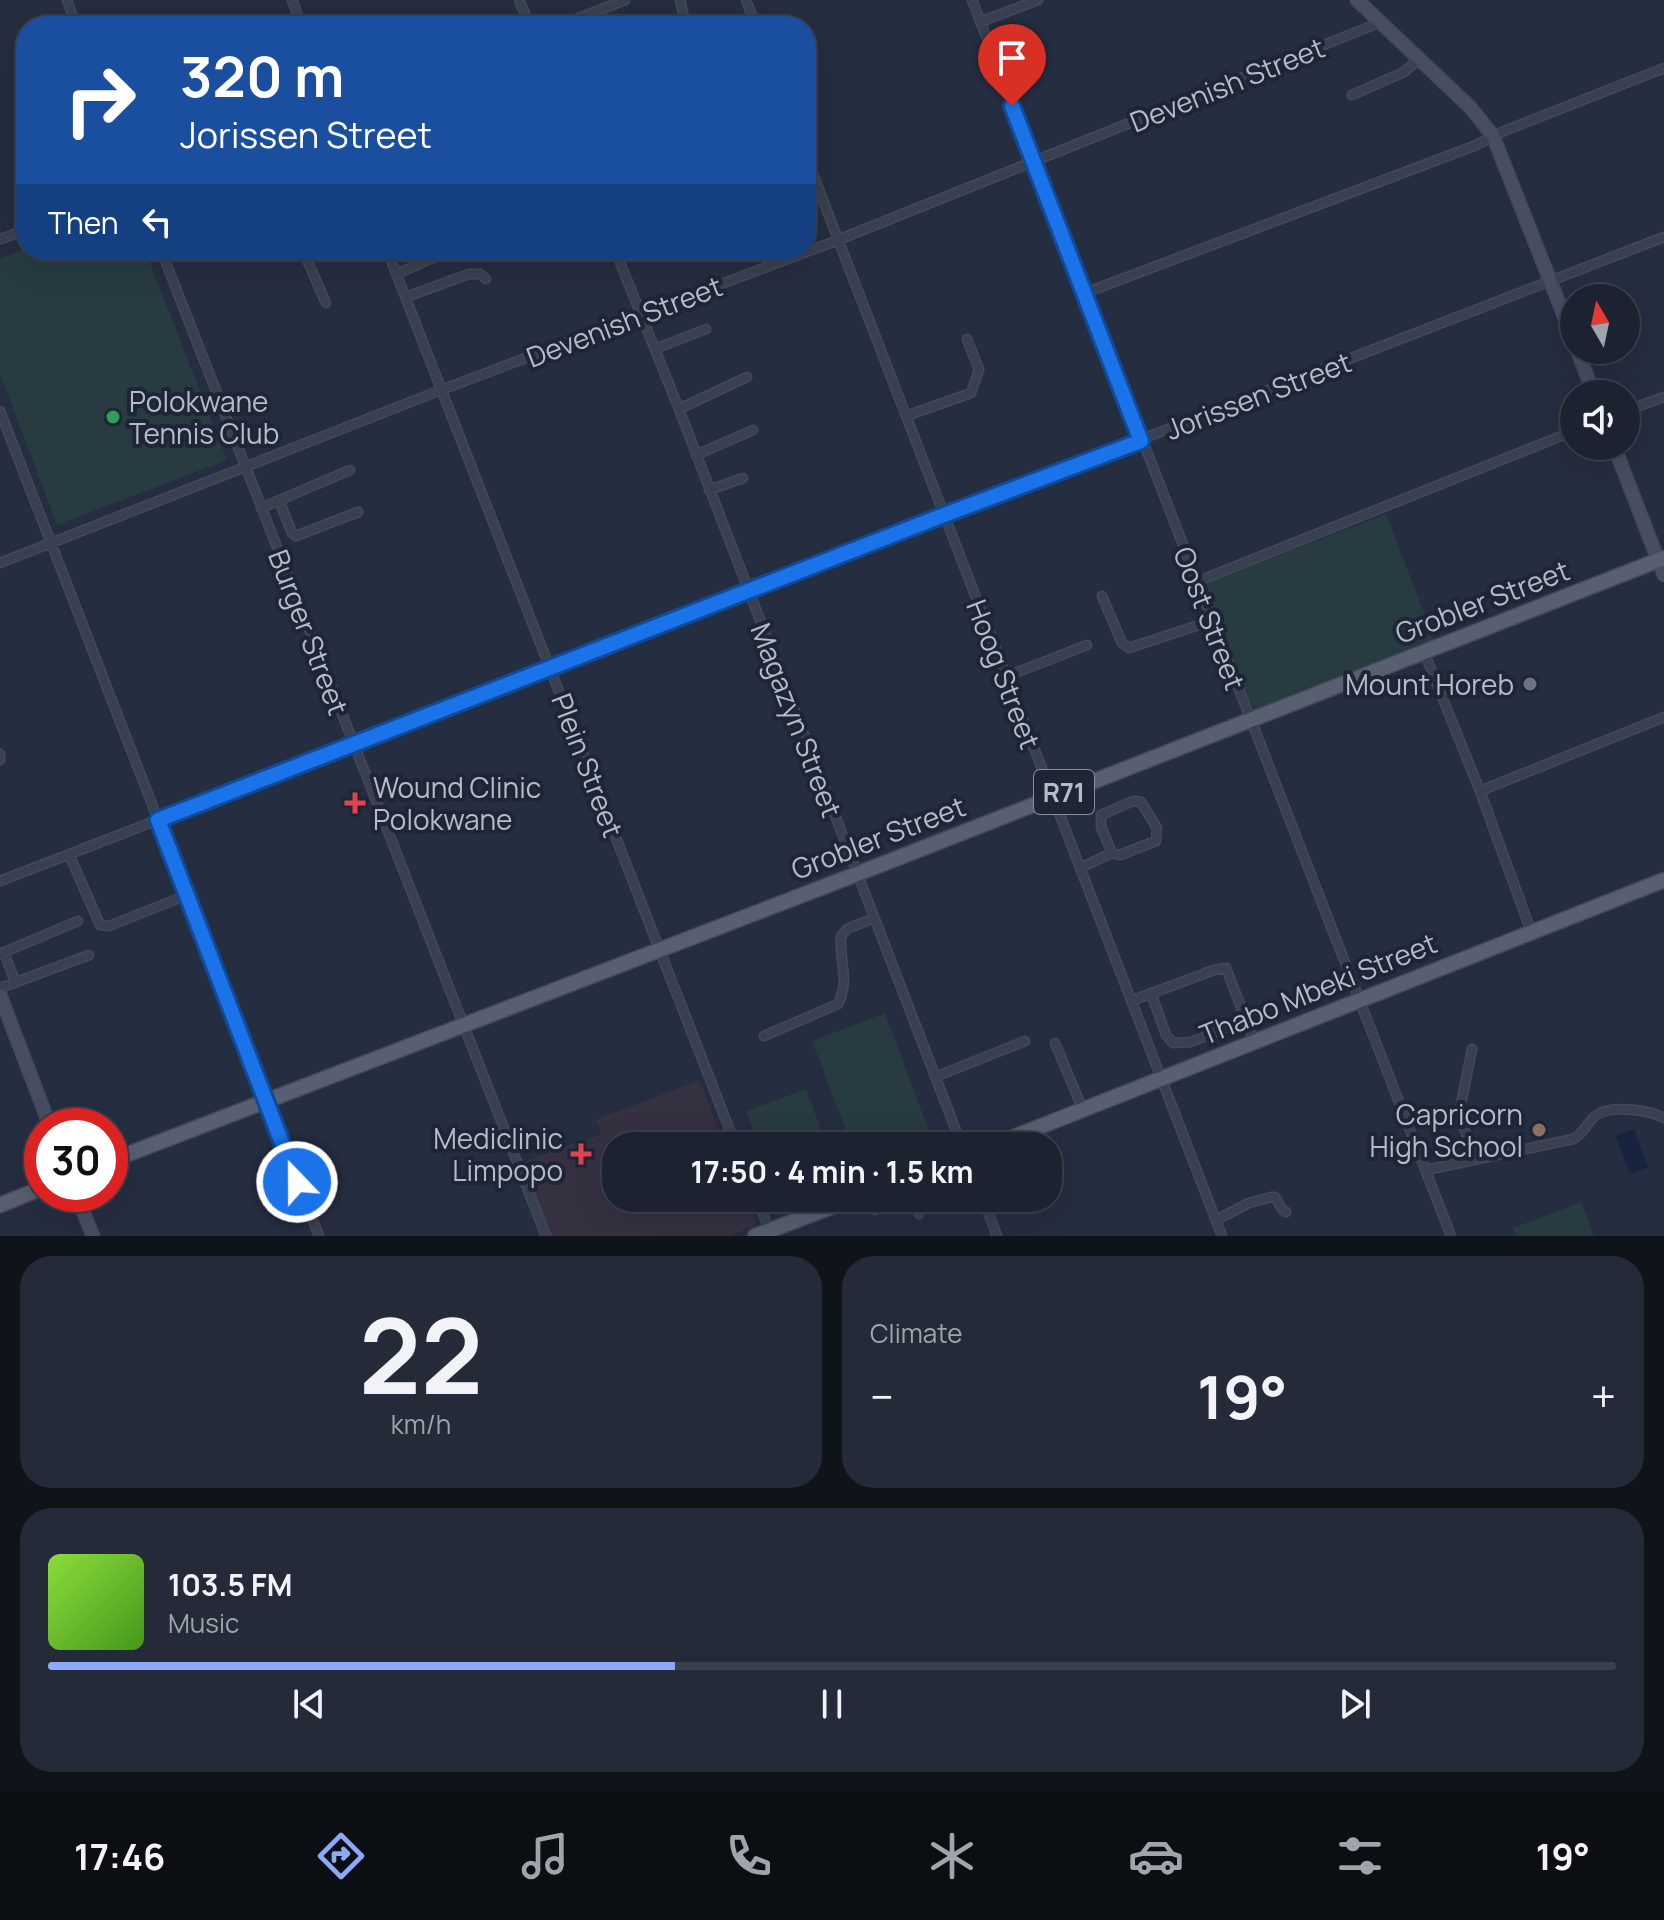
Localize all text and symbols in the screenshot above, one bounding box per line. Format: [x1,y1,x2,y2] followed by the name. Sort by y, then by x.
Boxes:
[978,24,1046,106] pin
[1124,28,1330,140] street label: Devenish Street
[990,36,1034,80] icon: arrive
[180,37,344,114] text: 320 m
[48,48,152,152] icon: right
[180,110,432,159] text: Jorissen Street
[135,200,179,244] icon: left
[48,202,119,243] text: Then
[521,266,727,376] street label: Devenish Street
[1560,284,1640,364] north arrow
[1560,284,1640,460] map controls
[1160,342,1356,448] street label: Jorissen Street
[1560,380,1640,460] button: sound
[129,382,279,452] place label: Polokwane Tennis Club
[104,408,122,426] marker: Polokwane Tennis Club
[1165,541,1255,695] street label: Oost Street
[260,544,358,720] street label: Burger Street
[1390,550,1574,652] street label: Grobler Street
[958,594,1050,754] street label: Hoog Street
[743,618,851,822] street label: Magazyn Street
[1345,665,1514,703] place label: Mount Horeb
[1521,675,1539,693] marker: Mount Horeb
[543,688,633,842] street label: Plein Street
[373,768,541,838] place label: Wound Clinic Polokwane
[1034,770,1094,814] road number: R71
[786,786,970,888] street label: Grobler Street
[344,792,366,814] marker: Wound Clinic Polokwane
[1194,923,1442,1053] street label: Thabo Mbeki Street
[1369,1095,1523,1165] place label: Capricorn High School
[24,1108,128,1212] speed limit sign: 30
[433,1119,563,1189] place label: Mediclinic Limpopo
[1530,1121,1548,1139] marker: Capricorn High School
[255,1140,339,1224] position arrow
[570,1143,592,1165] marker: Mediclinic Limpopo
[691,1151,973,1192] text: 17:50 · 4 min · 1.5 km
[359,1283,483,1425] text: 22
[870,1315,962,1351] text: Climate
[1197,1355,1287,1437] text: 19°
[870,1366,894,1426] text: −
[1591,1366,1616,1426] text: +
[391,1406,451,1442] text: km/h
[168,1564,292,1605] text: 103.5 FM
[168,1605,239,1641] text: Music
[287,1682,331,1726] icon: previous
[810,1682,854,1726] icon: pause
[1333,1682,1377,1726] icon: next
[313,1828,369,1884] icon: directions
[517,1828,573,1884] icon: music
[721,1828,777,1884] icon: phone
[924,1828,980,1884] icon: climate
[1128,1828,1184,1884] icon: car
[1332,1828,1388,1884] icon: filters
[74,1832,165,1881] text: 17:46
[1536,1832,1590,1881] text: 19°

